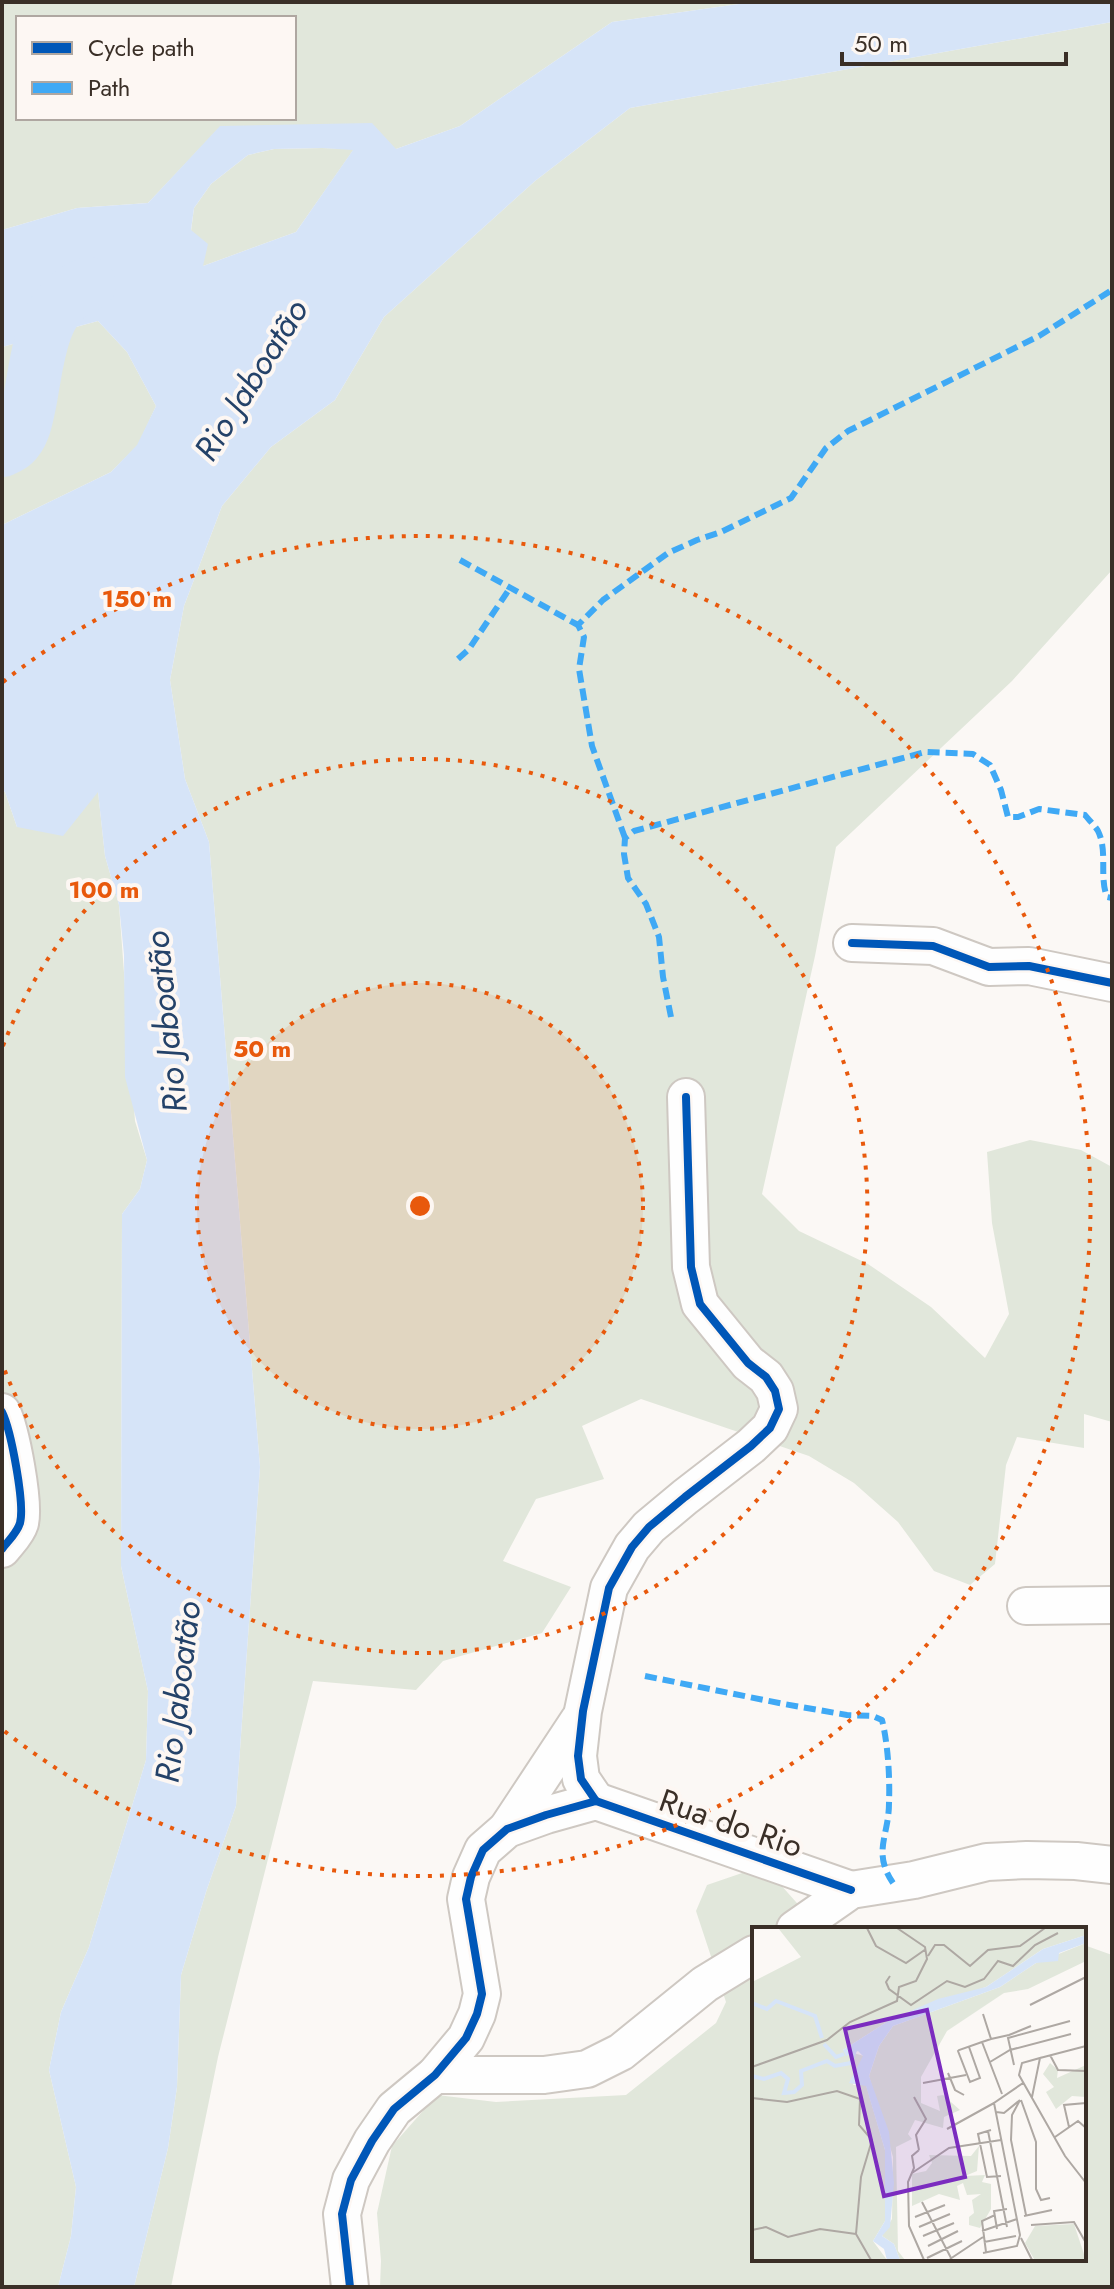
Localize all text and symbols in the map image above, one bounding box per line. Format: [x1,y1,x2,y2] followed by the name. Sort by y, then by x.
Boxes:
[16,16,296,120] legend
[842,16,1066,66] scale bar
[854,26,908,61] text: 50 m
[88,30,195,65] text: Cycle path
[88,70,130,105] text: Path
[182,290,320,470] water label: Rio Jaboatão
[102,581,172,616] text: 150 m
[69,872,139,907] text: 100 m
[132,929,200,1115] water label: Rio Jaboatão
[233,1031,291,1066] text: 50 m
[406,1192,434,1220] centre of rings
[143,1598,213,1786] water label: Rio Jaboatão
[653,1777,809,1869] street label: Rua do Rio
[752,1927,1086,2261] inset map

